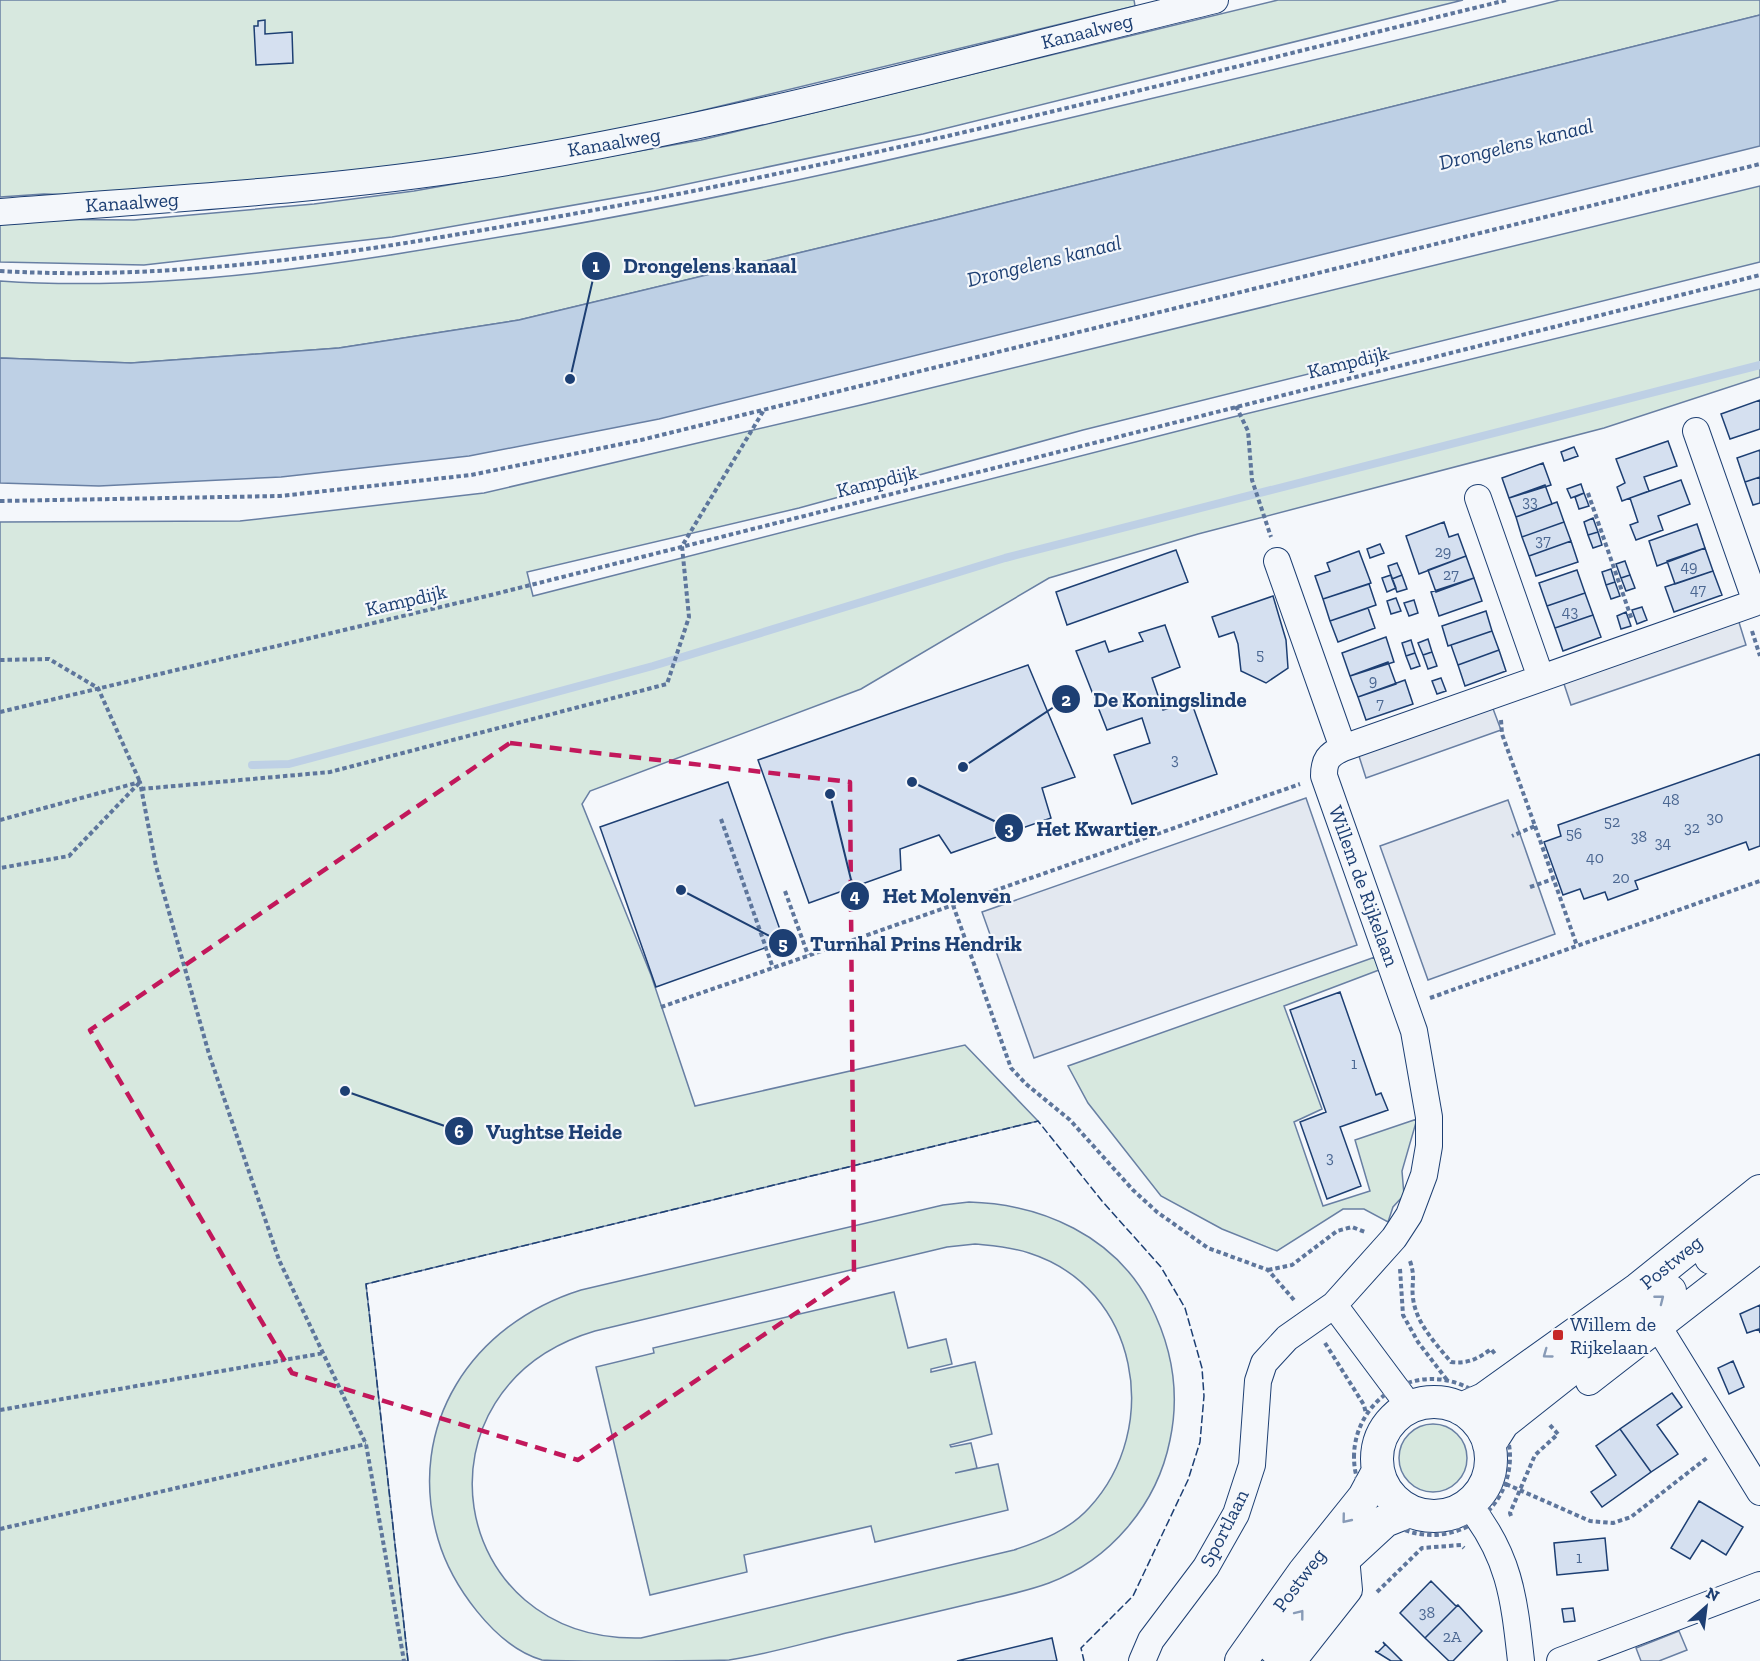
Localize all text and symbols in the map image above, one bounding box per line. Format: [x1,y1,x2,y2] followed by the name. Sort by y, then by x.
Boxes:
[1039,8,1135,54] street label: Kanaalweg
[1436,112,1596,175] water label: Drongelens kanaal
[566,122,662,162] street label: Kanaalweg
[84,187,180,217] street label: Kanaalweg
[964,229,1124,292] water label: Drongelens kanaal
[581,246,809,285] callout: Drongelens kanaal
[623,253,797,278] text: Drongelens kanaal
[592,255,600,277] text: 1
[1305,340,1392,384] street label: Kampdijk
[834,459,921,503] street label: Kampdijk
[1522,492,1538,511] house number: 33
[1535,531,1551,550] house number: 37
[1435,542,1451,561] house number: 29
[1680,557,1698,576] house number: 49
[1443,565,1459,584] house number: 27
[363,579,450,621] street label: Kampdijk
[1690,580,1706,599] house number: 47
[1562,602,1578,621] house number: 43
[1256,645,1264,664] house number: 5
[1369,671,1377,690] house number: 9
[1051,680,1259,719] callout: De Koningslinde
[1093,687,1247,712] text: De Koningslinde
[1061,689,1071,711] text: 2
[1376,694,1384,713] house number: 7
[1171,750,1179,769] house number: 3
[1662,790,1680,809] house number: 48
[1324,802,1404,970] street label: Willem de Rijkelaan
[1706,808,1724,827] house number: 30
[994,809,1170,848] callout: Het Kwartier
[1604,812,1620,831] house number: 52
[1036,816,1158,841] text: Het Kwartier
[1004,818,1014,840] text: 3
[1684,818,1700,837] house number: 32
[1566,824,1582,843] house number: 56
[1631,827,1647,846] house number: 38
[1655,833,1672,852] house number: 34
[1586,848,1604,867] house number: 40
[1612,868,1630,887] house number: 20
[840,876,1023,915] callout: Het Molenven
[883,883,1012,908] text: Het Molenven
[850,885,860,907] text: 4
[768,924,1034,963] callout: Turnhal Prins Hendrik
[810,931,1022,956] text: Turnhal Prins Hendrik
[778,933,788,955] text: 5
[1351,1054,1357,1073] house number: 1
[444,1112,634,1151] callout: Vughtse Heide
[486,1119,622,1144] text: Vughtse Heide
[454,1121,464,1143] text: 6
[1326,1148,1334,1167] house number: 3
[1635,1230,1707,1294] street label: Postweg
[1653,1295,1664,1306] one-way arrow
[1570,1312,1656,1359] place label: Willem de Rijkelaan
[1551,1328,1565,1342] marker: Willem de Rijkelaan
[1543,1347,1554,1358] one-way arrow
[1194,1485,1254,1571] street label: Sportlaan
[1342,1513,1353,1524] one-way arrow
[1267,1544,1331,1616] street label: Postweg
[1576,1548,1582,1567] house number: 1
[1676,1577,1736,1637] north arrow
[1703,1583,1723,1605] text: N
[1419,1603,1435,1622] house number: 38
[1293,1610,1304,1621] one-way arrow
[1443,1627,1462,1646] house number: 2A

